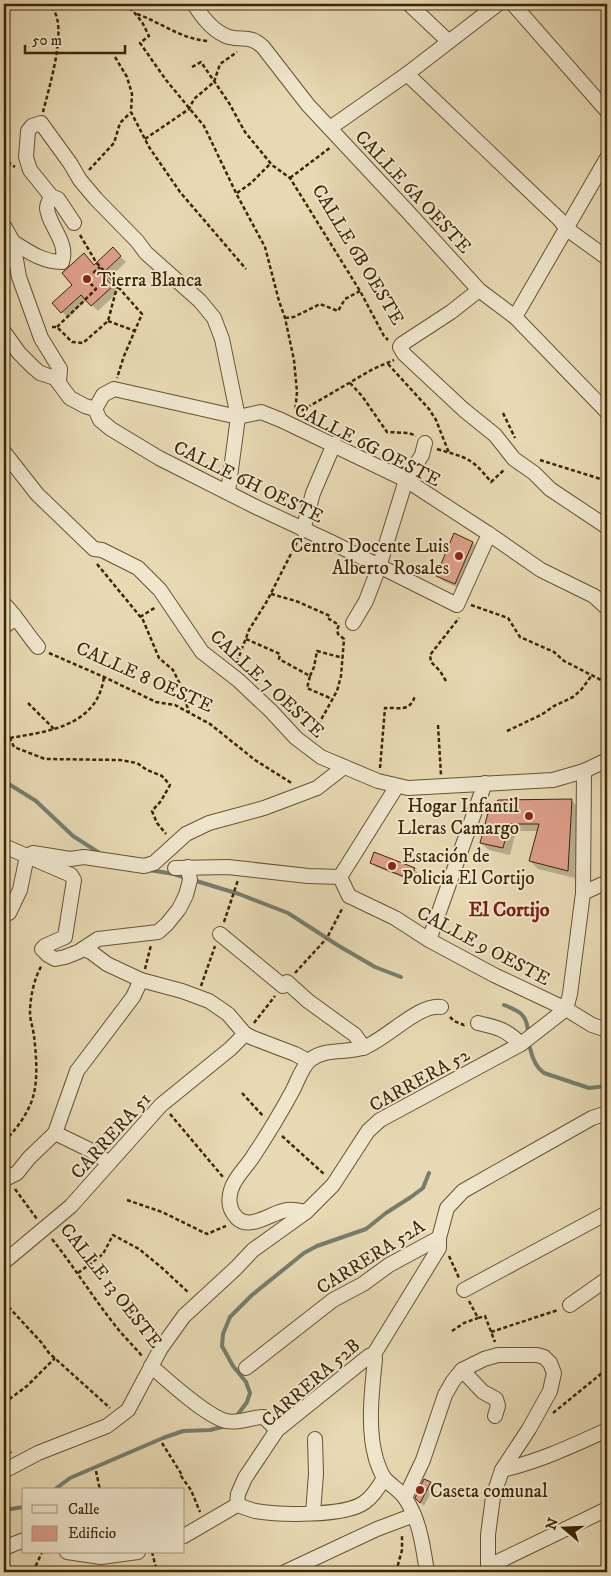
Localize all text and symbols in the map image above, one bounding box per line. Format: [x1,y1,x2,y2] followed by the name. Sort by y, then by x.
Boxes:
[25,22,125,54] scale bar
[32,31,62,50] text: 50 m
[350,126,476,258] street label: CALLE 6A OESTE
[307,180,409,329] street label: CALLE 6B OESTE
[97,269,202,292] place label: Tierra Blanca
[81,273,93,285] marker: Tierra Blanca
[290,398,444,492] street label: CALLE 6G OESTE
[170,436,327,529] street label: CALLE 6H OESTE
[291,535,449,580] place label: Centro Docente Luis Alberto Rosales
[453,550,465,562] marker: Centro Docente Luis Alberto Rosales
[205,625,329,743] street label: CALLE 7 OESTE
[72,637,217,718] street label: CALLE 8 OESTE
[397,795,519,840] place label: Hogar Infantil Lleras Camargo
[523,810,535,822] marker: Hogar Infantil Lleras Camargo
[402,845,535,890] place label: Estación de Policia El Cortijo
[386,860,398,872] marker: Estación de Policia El Cortijo
[469,898,550,923] district label: El Cortijo
[413,901,554,991] street label: CALLE 9 OESTE
[366,1043,474,1117] street label: CARRERA 52
[66,1088,156,1184] street label: CARRERA 51
[312,1214,430,1300] street label: CARRERA 52A
[55,1219,167,1353] street label: CALLE 13 OESTE
[257,1334,365,1432] street label: CARRERA 52B
[430,1480,548,1503] place label: Caseta comunal
[414,1484,426,1496] marker: Caseta comunal
[22,1488,185,1554] legend
[68,1500,100,1519] text: Calle
[538,1504,588,1554] north arrow
[542,1515,563,1532] text: N
[68,1524,116,1543] text: Edificio

